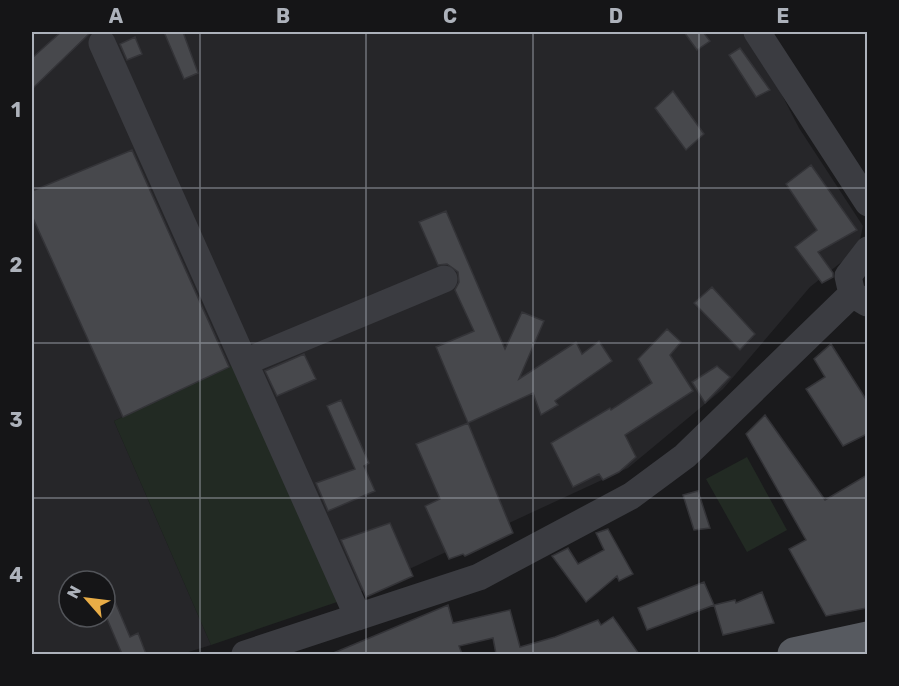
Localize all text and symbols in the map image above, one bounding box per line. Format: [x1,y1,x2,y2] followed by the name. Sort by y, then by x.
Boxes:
[109,4,124,28] text: A
[276,4,290,28] text: B
[443,4,457,28] text: C
[609,4,623,28] text: D
[777,4,789,28] text: E
[11,98,21,122] text: 1
[10,253,23,277] text: 2
[9,408,23,432] text: 3
[9,563,23,587] text: 4
[57,569,117,629] north arrow
[63,583,85,602] text: N

